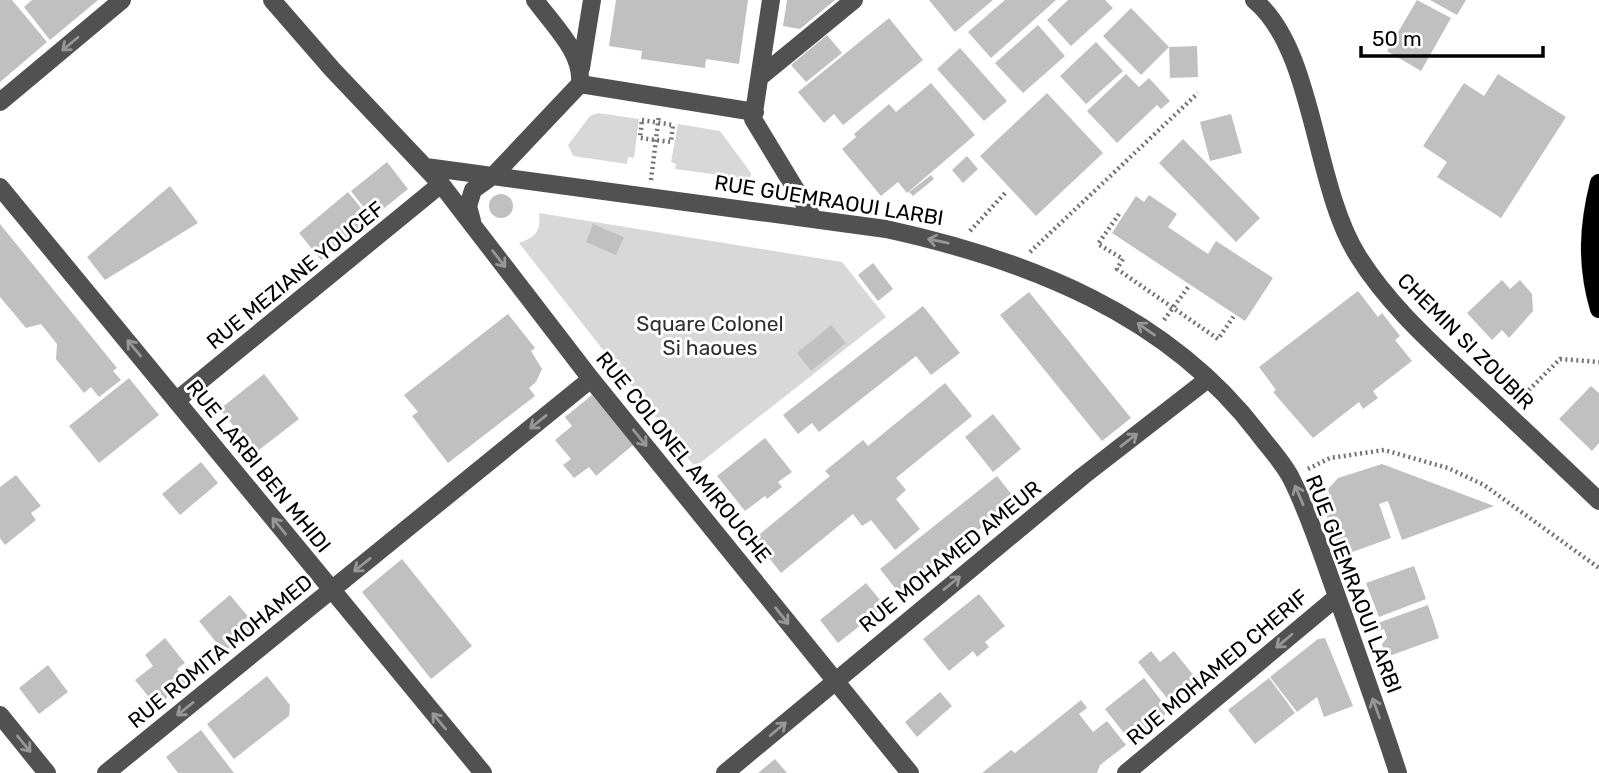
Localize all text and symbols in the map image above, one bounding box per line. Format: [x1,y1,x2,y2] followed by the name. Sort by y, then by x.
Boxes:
[1361,14,1543,58] scale bar
[1372,26,1422,51] text: 50 m
[61,36,79,52] one-way arrow
[713,170,945,230] street label: RUE GUEMRAOUI LARBI
[201,196,389,354] street label: RUE MEZIANE YOUCEF
[927,233,950,247] one-way arrow
[492,250,507,268] one-way arrow
[1393,268,1539,414] street label: CHEMIN SI ZOUBIR
[636,311,784,360] park label: Square Colonel Si haoues
[1137,322,1156,336] one-way arrow
[126,339,142,357] one-way arrow
[591,346,777,568] street label: RUE COLONEL AMIROUCHE
[182,375,336,557] street label: RUE LARBI BEN MHIDI
[529,414,547,429] one-way arrow
[632,429,647,447] one-way arrow
[1119,433,1138,448] one-way arrow
[1301,471,1407,697] street label: RUE GUEMRAOUI LARBI
[854,475,1046,637] street label: RUE MOHAMED AMEUR
[1291,484,1304,506] one-way arrow
[271,518,286,536] one-way arrow
[353,558,371,573] one-way arrow
[123,569,317,733] street label: RUE ROMITA MOHAMED
[943,576,961,591] one-way arrow
[1121,584,1313,750] street label: RUE MOHAMED CHERIF
[774,606,790,624] one-way arrow
[1276,633,1294,648] one-way arrow
[1369,698,1381,720] one-way arrow
[177,701,195,717] one-way arrow
[431,712,447,730] one-way arrow
[768,721,786,737] one-way arrow
[16,735,31,753] one-way arrow

